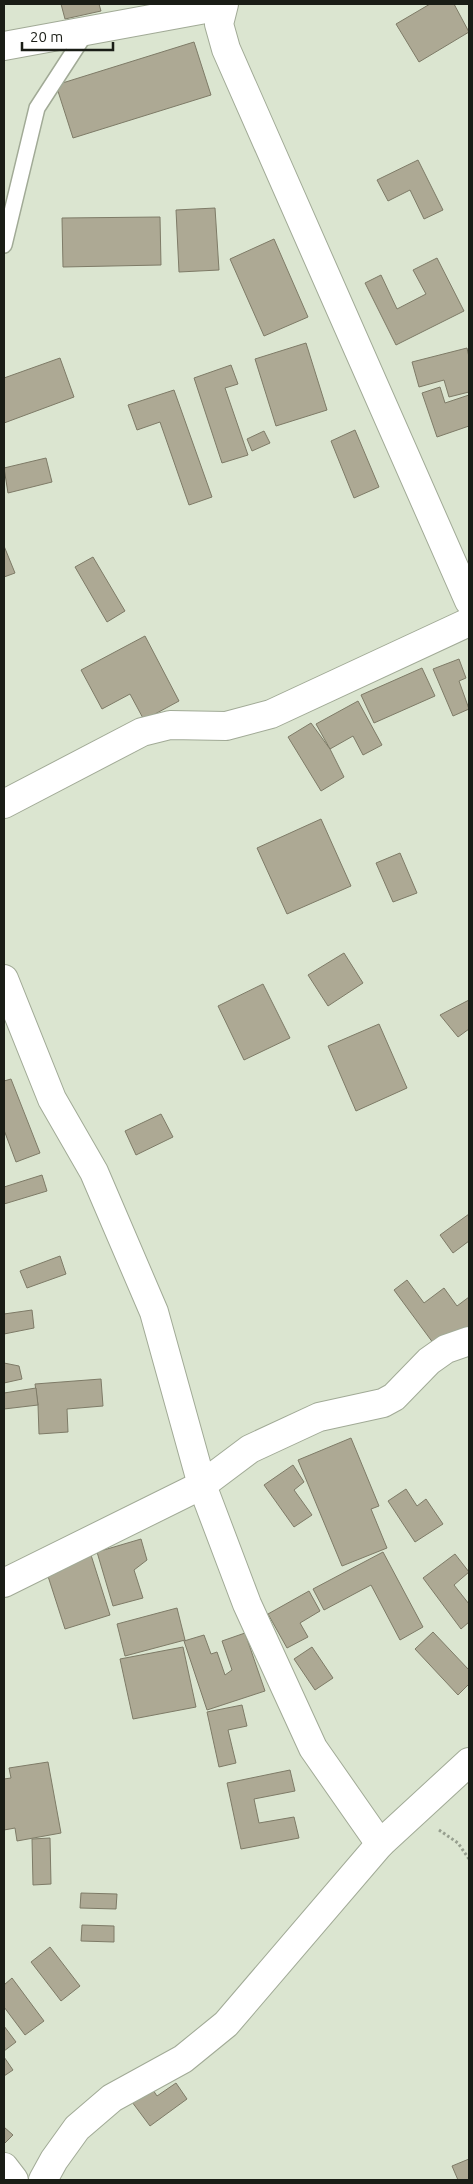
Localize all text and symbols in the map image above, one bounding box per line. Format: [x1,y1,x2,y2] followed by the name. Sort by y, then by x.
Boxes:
[22,20,114,52] scale bar
[30,28,63,45] text: 20 m

